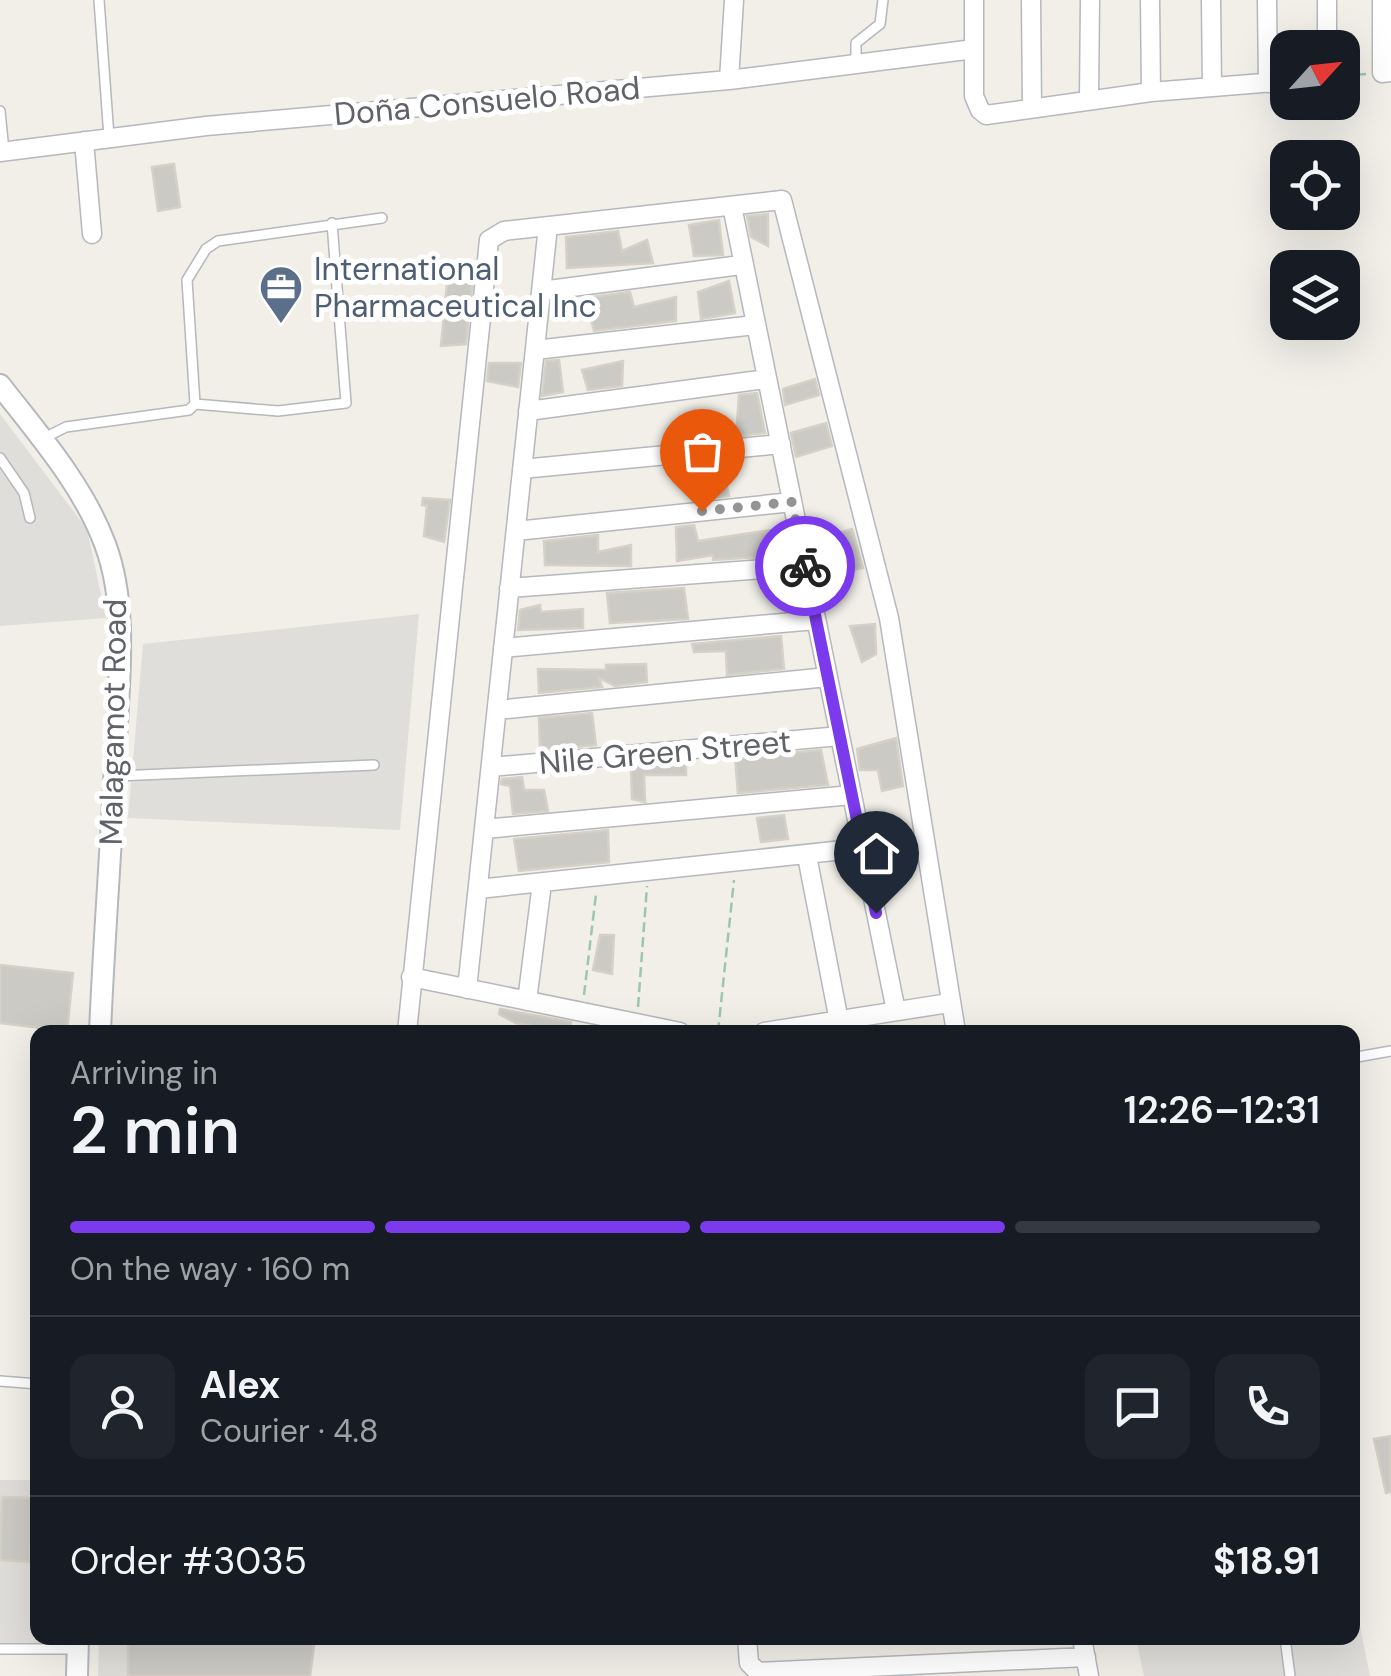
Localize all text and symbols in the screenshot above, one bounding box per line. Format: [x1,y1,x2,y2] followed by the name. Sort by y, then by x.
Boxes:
[1270,30,1360,120] north arrow
[1270,30,1360,340] map controls
[332,67,642,135] street label: Doña Consuelo Road
[1270,140,1360,230] button: locate
[314,248,597,327] place label: International Pharmaceutical Inc
[1270,250,1360,340] button: layers
[258,264,304,325] office icon: International Pharmaceutical Inc
[660,409,745,512] pin
[675,424,730,479] icon: bag
[755,516,855,616] courier
[778,539,833,594] icon: bike
[90,598,136,846] street label: Malagamot Road
[537,720,793,784] street label: Nile Green Street
[834,811,919,914] pin
[849,826,904,881] icon: home
[70,1052,218,1094] text: Arriving in
[1124,1085,1320,1135] text: 12:26–12:31
[70,1089,240,1173] text: 2 min
[70,1248,350,1290] text: On the way · 160 m
[70,1354,175,1459] button: person
[1085,1354,1190,1459] button: chat
[1215,1354,1320,1459] button: phone
[200,1360,280,1410] text: Alex
[200,1410,378,1452] text: Courier · 4.8
[70,1536,307,1586] text: Order #3035
[1213,1536,1320,1586] text: $18.91

